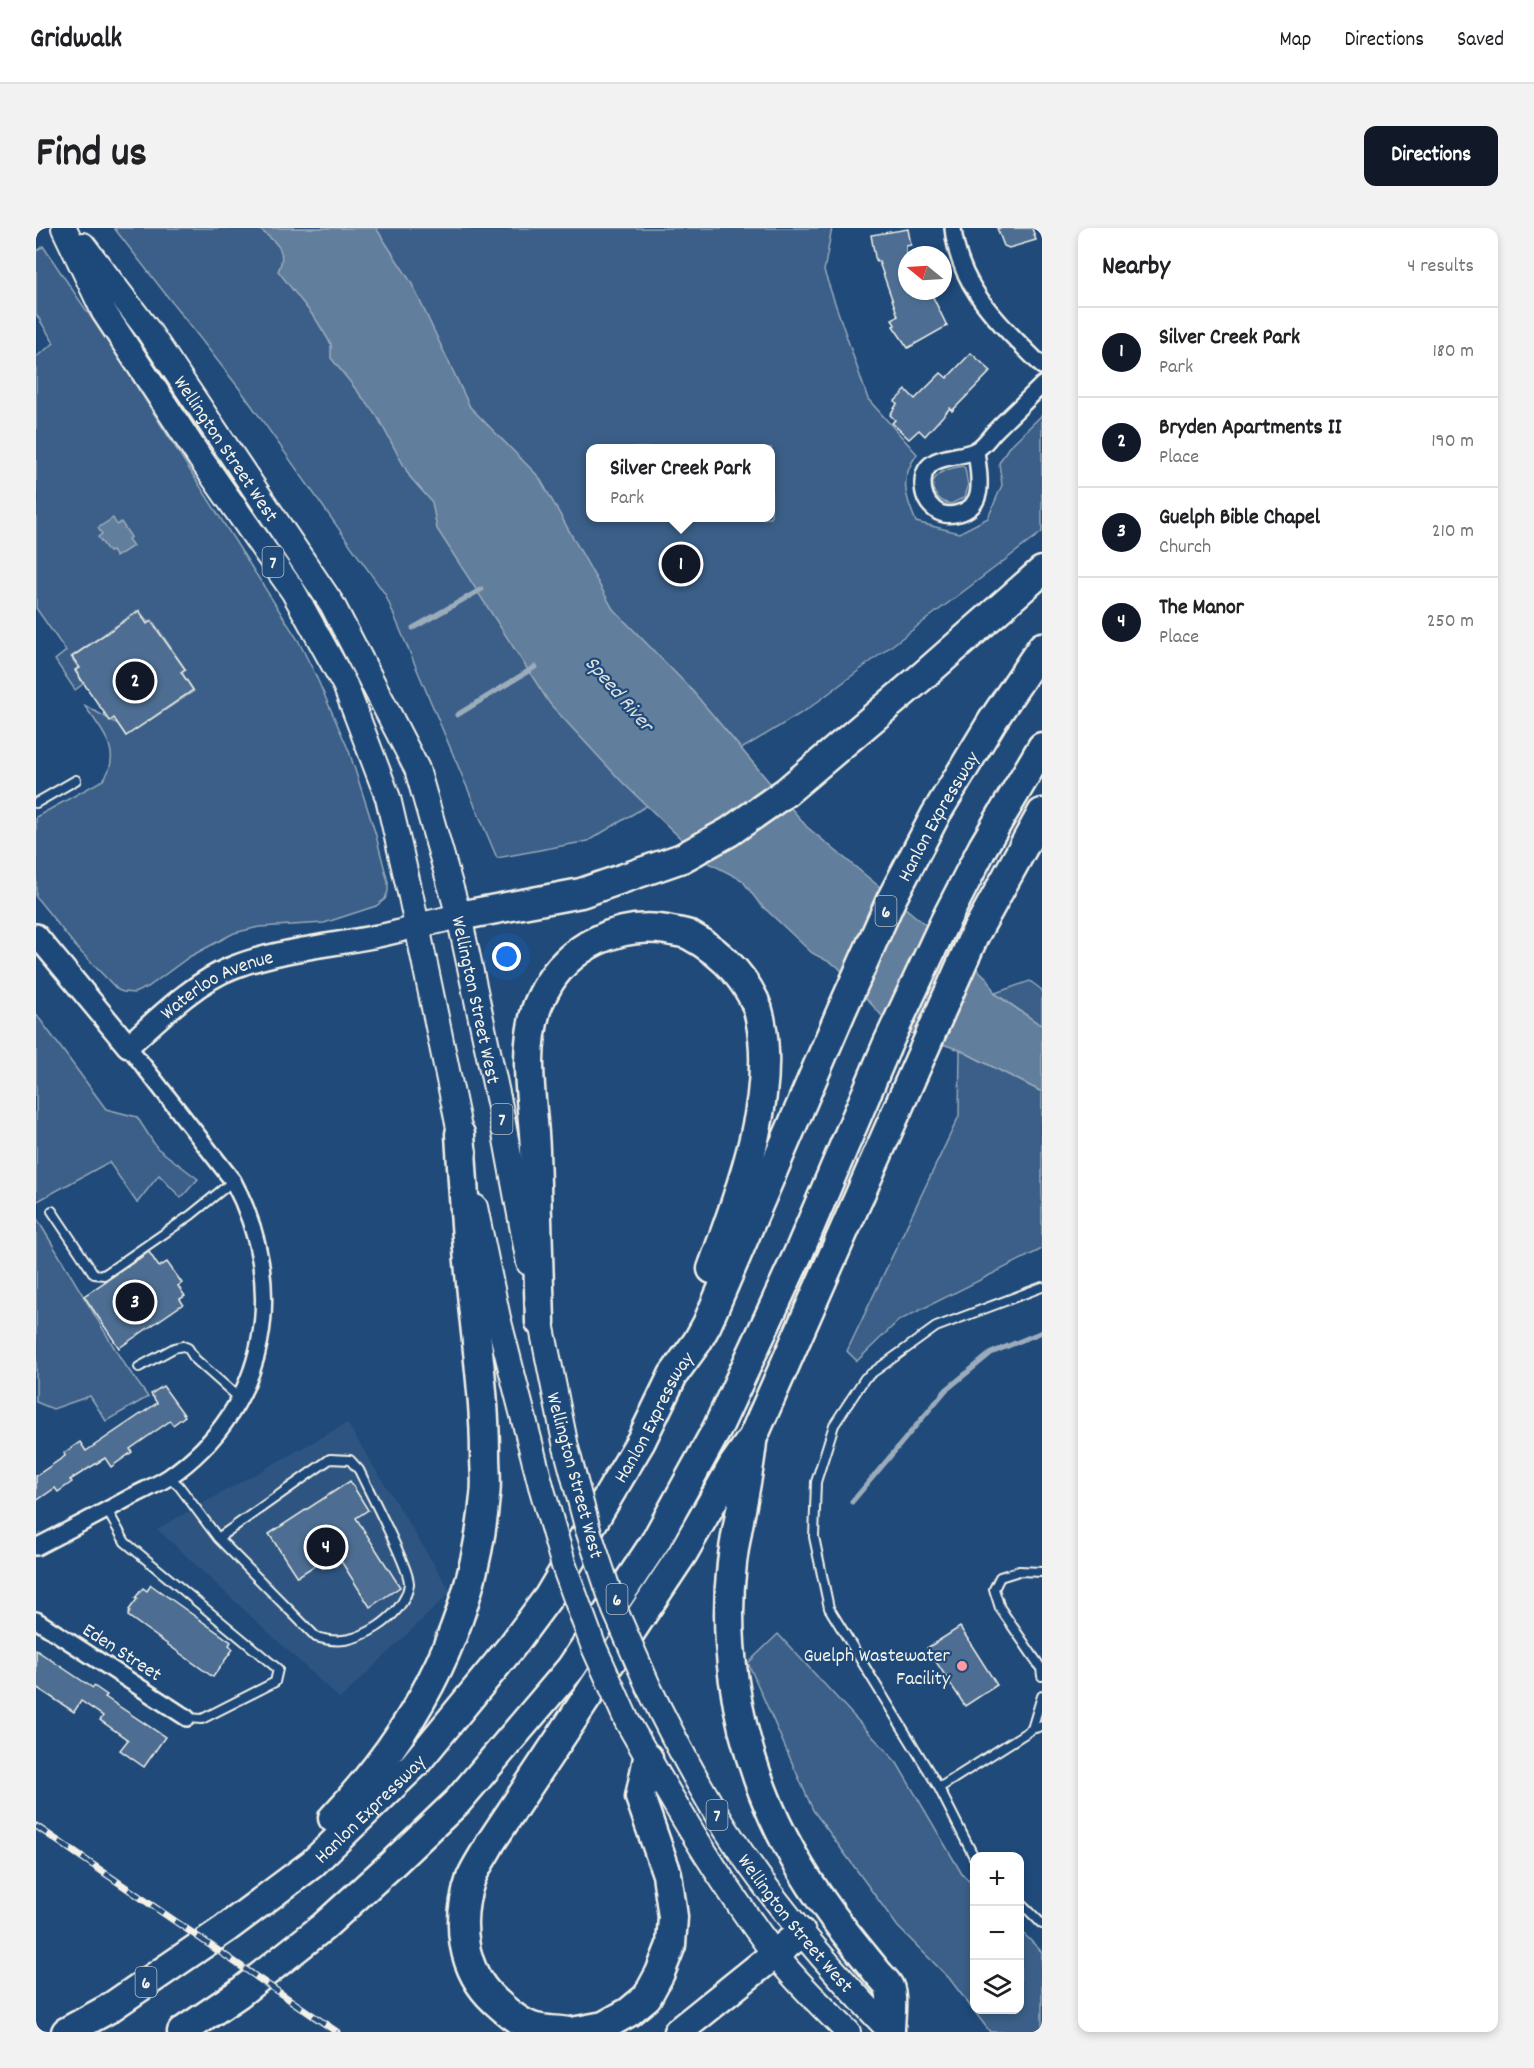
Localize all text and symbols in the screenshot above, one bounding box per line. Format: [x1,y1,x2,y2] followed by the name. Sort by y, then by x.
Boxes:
[30,21,122,61] text: Gridwalk
[1280,26,1311,56] text: Map
[1344,26,1424,56] text: Directions
[1457,26,1504,56] text: Saved
[36,126,147,186] text: Find us
[1364,126,1498,186] button: Directions
[898,246,952,300] north arrow
[1102,249,1170,286] text: Nearby
[1407,253,1474,281] text: 4 results
[1159,323,1300,354] text: Silver Creek Park
[1119,338,1124,366] text: 1
[1432,338,1474,366] text: 180 m
[1159,354,1193,382] text: Park
[165,371,284,528] street label: Wellington Street West
[1159,413,1341,444] text: Bryden Apartments II
[1117,428,1126,456] text: 2
[1431,428,1474,456] text: 190 m
[586,444,775,522] popup
[1159,444,1199,472] text: Place
[610,454,751,485] text: Silver Creek Park
[610,485,644,513] text: Park
[1159,503,1320,534] text: Guelph Bible Chapel
[1117,518,1126,546] text: 3
[1432,518,1474,546] text: 210 m
[1159,534,1211,562] text: Church
[662,542,700,586] pin: 1
[262,547,284,577] road number: 7
[1159,593,1244,624] text: The Manor
[1117,608,1126,636] text: 4
[1427,608,1474,636] text: 250 m
[1159,624,1199,652] text: Place
[576,650,661,741] water label: Speed River
[116,658,154,704] pin: 2
[892,746,988,887] street label: Hanlon Expressway
[876,896,896,926] road number: 6
[442,914,506,1087] street label: Wellington Street West
[492,942,521,971] your location
[155,945,277,1028] street label: Waterloo Avenue
[492,1104,512,1134] road number: 7
[116,1280,154,1324] pin: 3
[608,1346,703,1489] street label: Hanlon Expressway
[537,1390,609,1562] street label: Wellington Street West
[306,1524,346,1570] pin: 4
[606,1584,628,1614] road number: 6
[76,1617,167,1690] street label: Eden Street
[803,1643,951,1694] place label: Guelph Wastewater Facility
[955,1659,969,1673] marker: Guelph Wastewater Facility
[309,1749,434,1871] street label: Hanlon Expressway
[706,1800,728,1830] road number: 7
[729,1849,859,2000] street label: Wellington Street West
[970,1852,1024,2014] map controls
[970,1852,1024,1906] button: +
[970,1906,1024,1960] button: −
[970,1960,1024,2014] button: layers
[136,1967,156,1997] road number: 6

